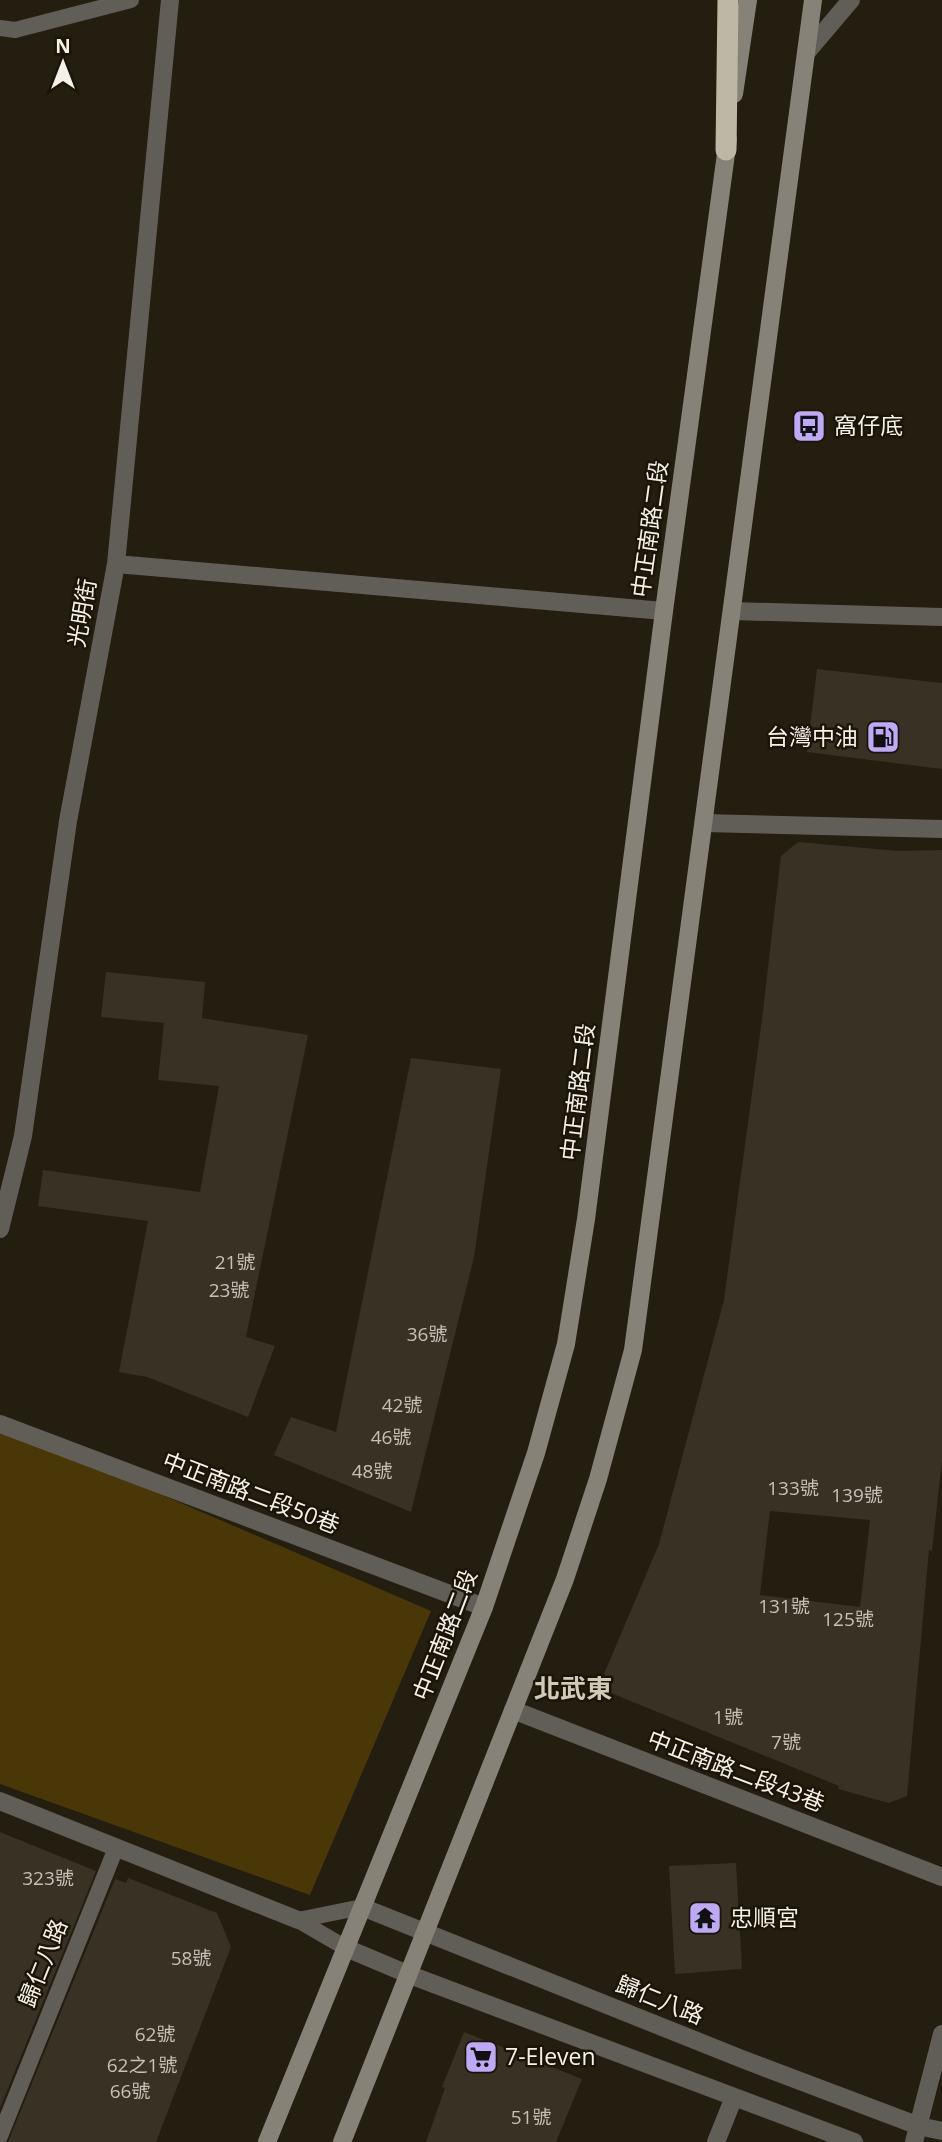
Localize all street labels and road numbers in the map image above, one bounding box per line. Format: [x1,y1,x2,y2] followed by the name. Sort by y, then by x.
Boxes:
[624,458,674,599] street label: 中正南路二段
[59,576,103,650] street label: 光明街
[553,1021,601,1162] street label: 中正南路二段
[158,1444,345,1541] street label: 中正南路二段50巷
[404,1564,484,1705] street label: 中正南路二段
[643,1722,830,1819] street label: 中正南路二段43巷
[10,1914,74,2011] street label: 歸仁八路
[612,1967,709,2031] street label: 歸仁八路

